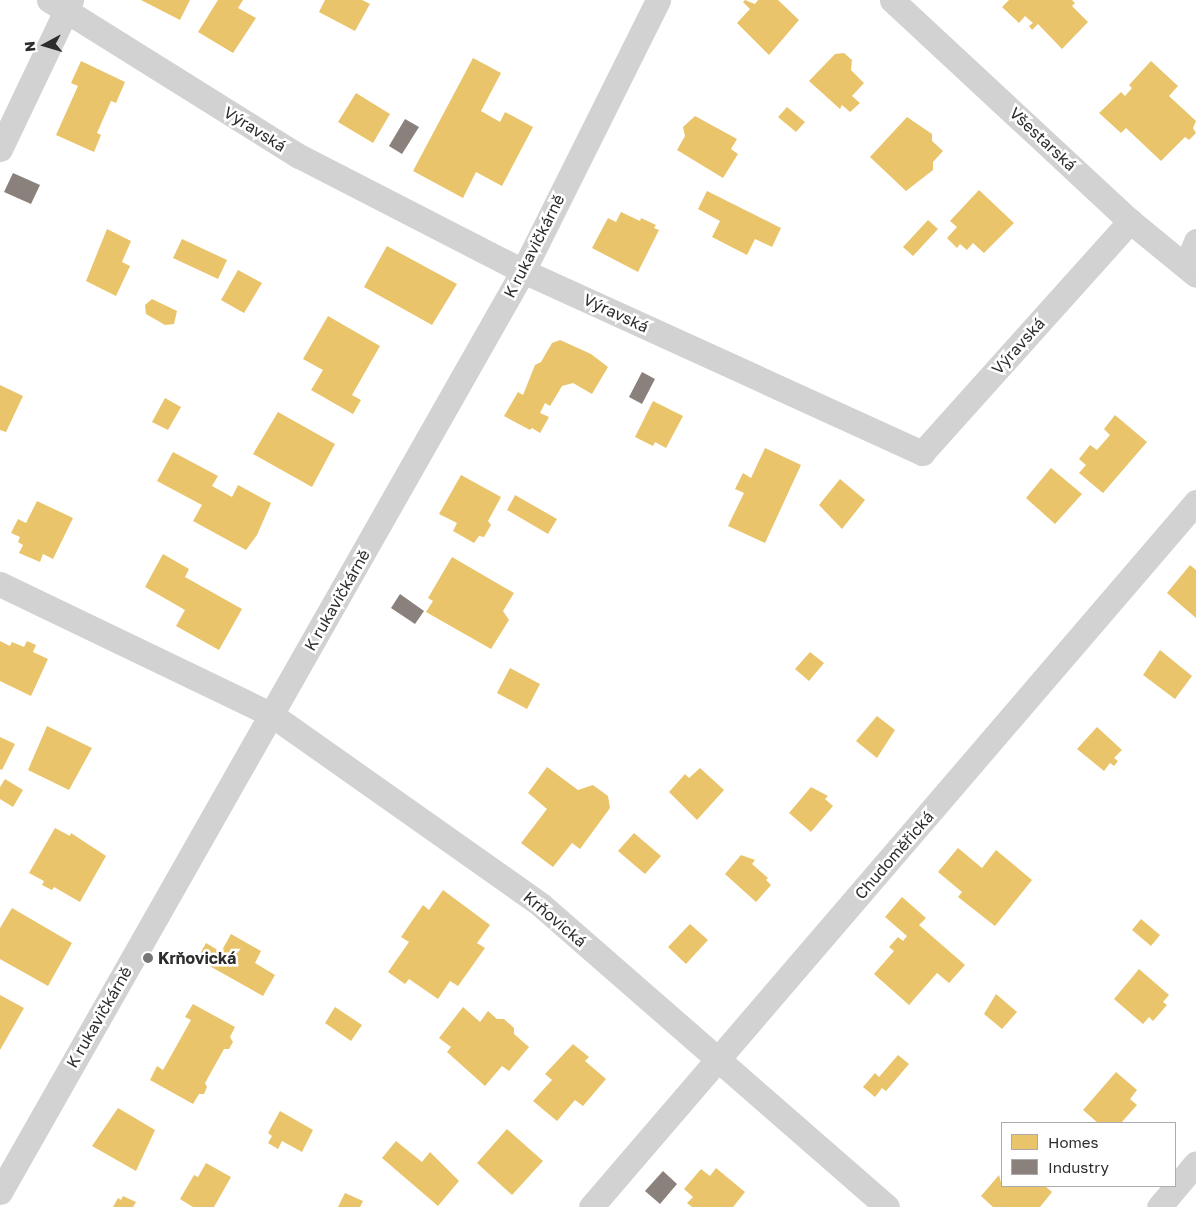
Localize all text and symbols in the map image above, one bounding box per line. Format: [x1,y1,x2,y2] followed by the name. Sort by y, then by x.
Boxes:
[20,20,70,70] north arrow
[21,40,39,53] text: N
[220,102,290,156] street label: Výravská
[1006,103,1080,175] street label: Všestarská
[500,191,568,301] street label: K rukavičkárně
[580,290,652,336] street label: Výravská
[987,314,1049,378] street label: Výravská
[300,546,374,654] street label: K rukavičkárně
[851,807,937,903] street label: Chudoměřická
[520,887,590,951] street label: Krňovická
[158,948,236,968] place label: Krňovická
[142,952,154,964] marker: Krňovická
[62,963,136,1071] street label: K rukavičkárně
[1001,1122,1176,1187] legend
[1048,1133,1098,1151] text: Homes
[1048,1158,1109,1176] text: Industry

